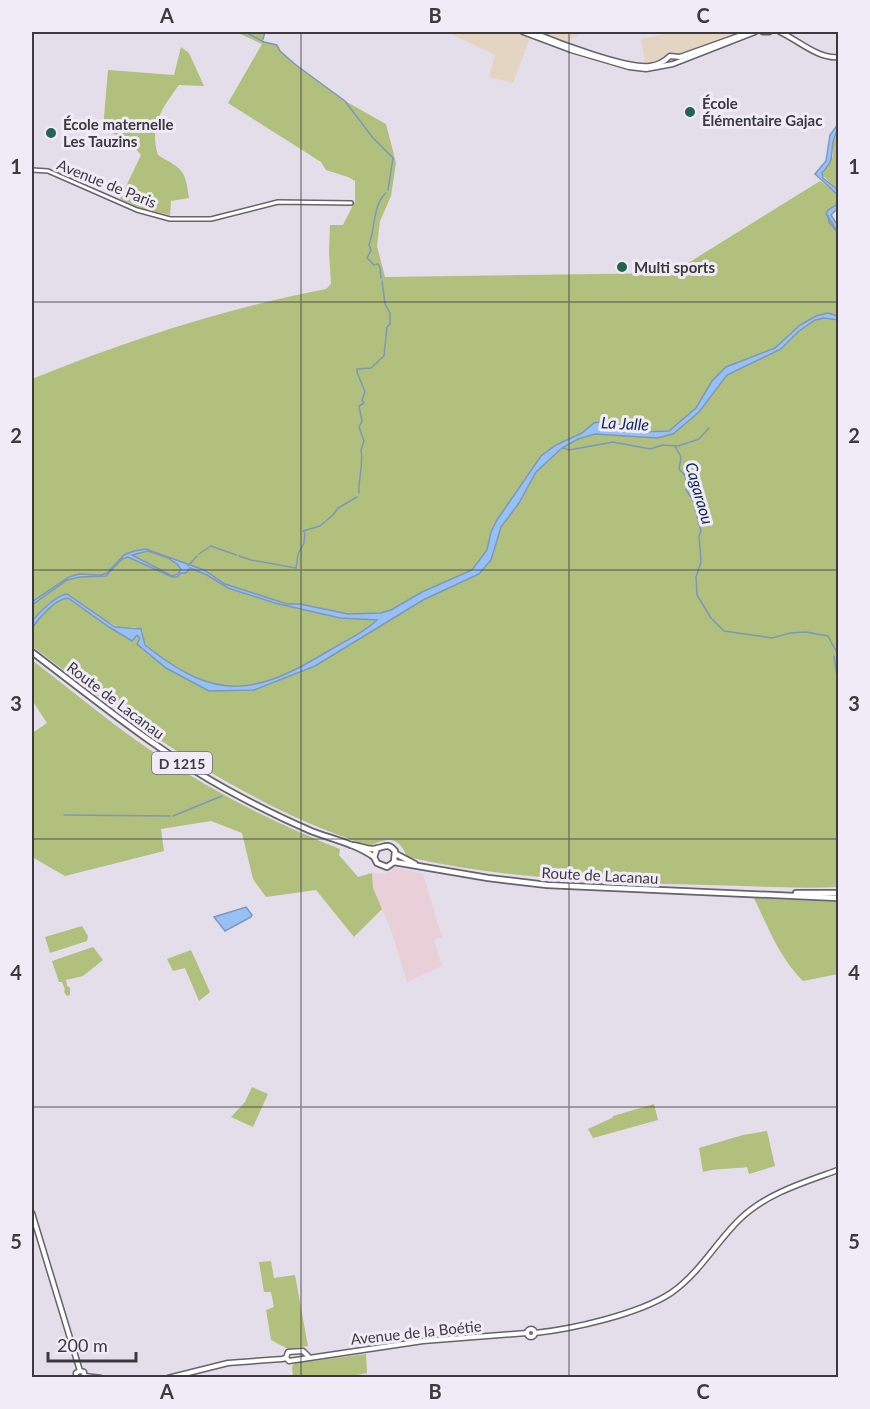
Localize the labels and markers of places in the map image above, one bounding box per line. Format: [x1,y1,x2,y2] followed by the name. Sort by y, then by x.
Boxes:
[702,94,822,129] place label: École Élémentaire Gajac
[683,105,697,119] marker: École Élémentaire Gajac
[63,115,174,150] place label: École maternelle Les Tauzins
[44,126,58,140] marker: École maternelle Les Tauzins
[634,258,715,276] place label: Multi sports
[615,260,629,274] marker: Multi sports

